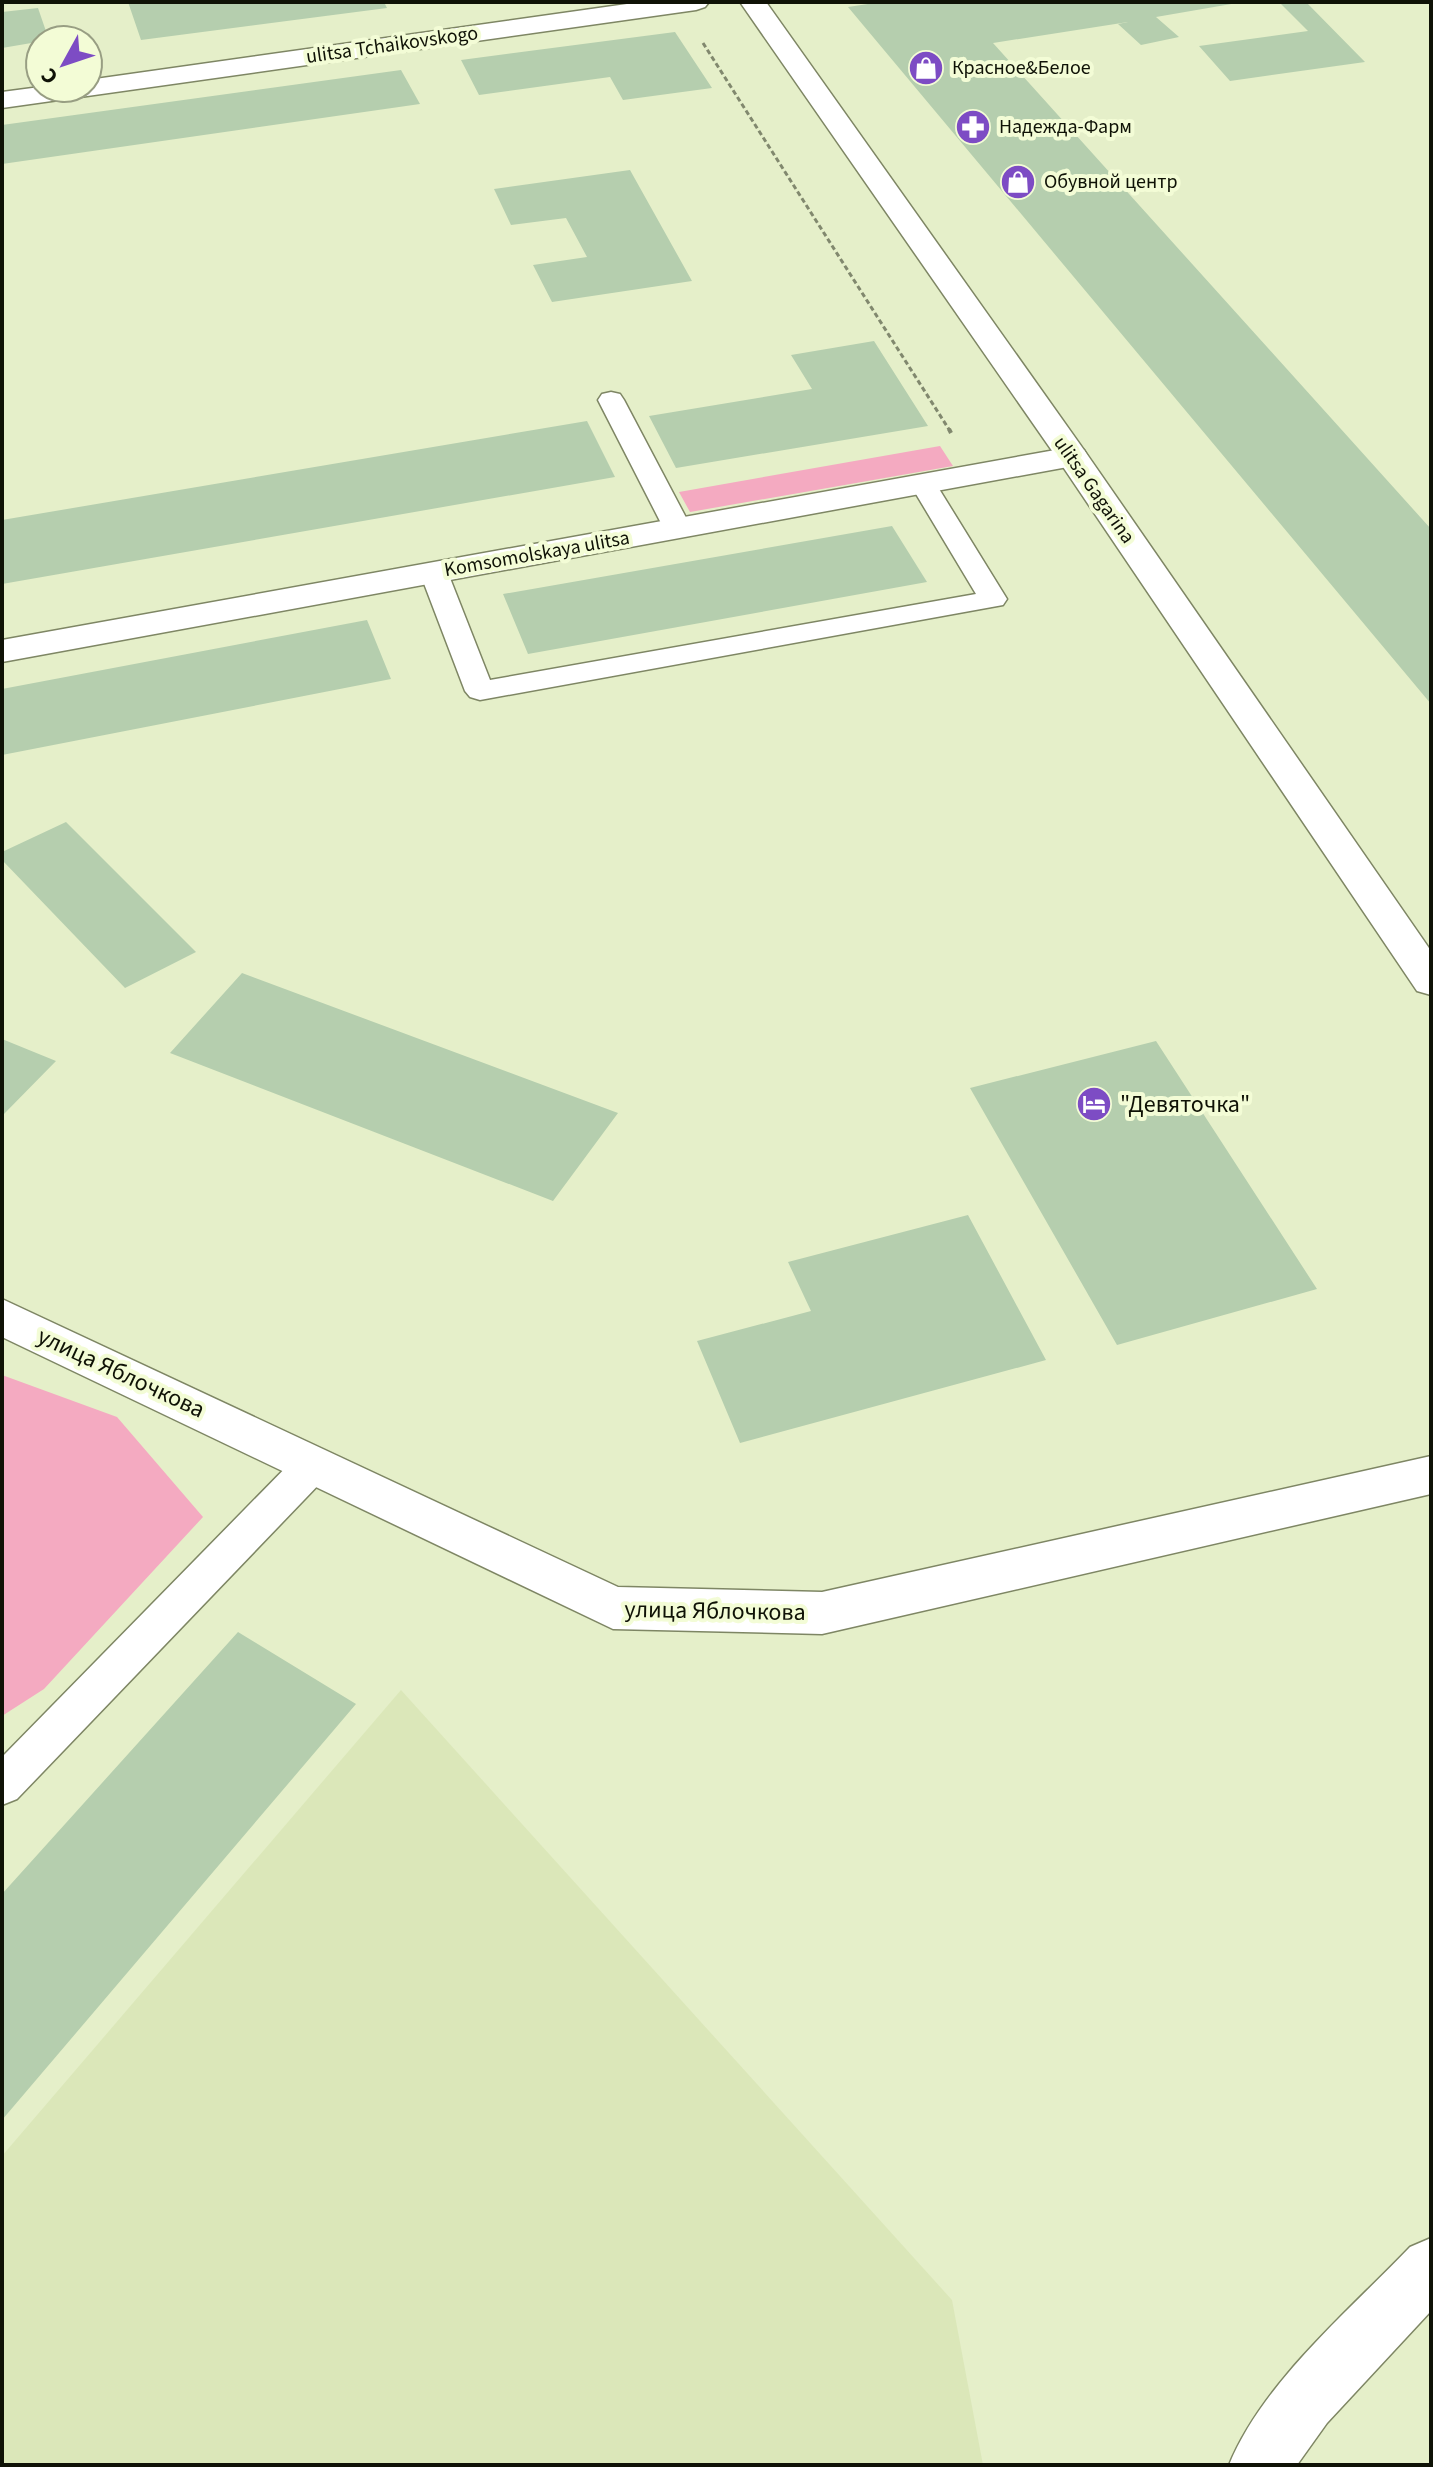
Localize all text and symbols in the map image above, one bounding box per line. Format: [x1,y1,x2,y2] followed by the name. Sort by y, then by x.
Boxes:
[304,19,480,71] street label: ulitsa Tchaikovskogo
[24,24,104,104] north arrow
[907,49,945,87] shop icon: Красное&Белое
[952,54,1091,82] place label: Красное&Белое
[33,61,66,91] text: С
[954,108,992,146] pharmacy icon: Надежда-Фарм
[999,113,1132,141] place label: Надежда-Фарм
[999,163,1037,201] shop icon: Обувной центр
[1044,168,1178,196] place label: Обувной центр
[1047,431,1141,549] street label: ulitsa Gagarina
[442,524,632,584] street label: Komsomolskaya ulitsa
[1075,1085,1113,1123] hotel icon: "Девяточка"
[1120,1087,1250,1122] place label: "Девяточка"
[31,1319,211,1427] street label: улица Яблочкова
[624,1592,806,1630] street label: улица Яблочкова

